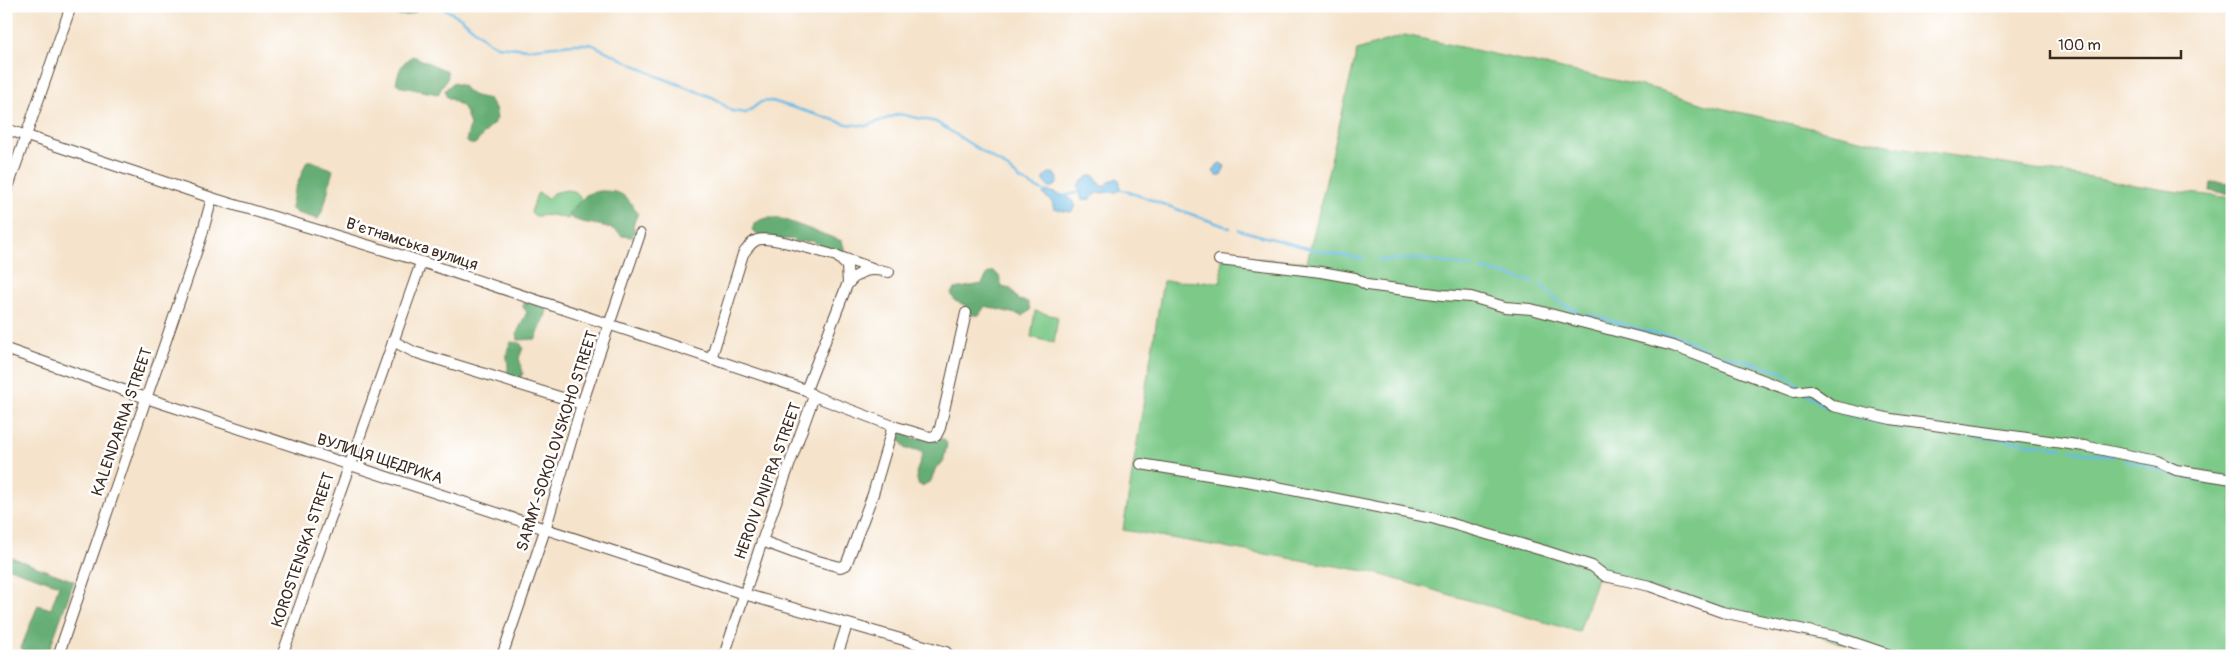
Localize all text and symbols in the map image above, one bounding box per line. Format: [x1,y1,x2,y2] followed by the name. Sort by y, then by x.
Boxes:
[2050,28,2182,60] scale bar
[2058,36,2101,55] text: 100 m
[343,213,481,275] street label: Вʼєтнамська вулиця
[512,328,602,554] street label: SARMY-SOKOLOVSKOHO STREET
[87,345,157,499] street label: KALENDARNA STREET
[730,400,806,562] street label: HEROIV DNIPRA STREET
[314,429,446,489] street label: ВУЛИЦЯ ЩЕДРИКА
[267,470,339,630] street label: KOROSTENSKA STREET

